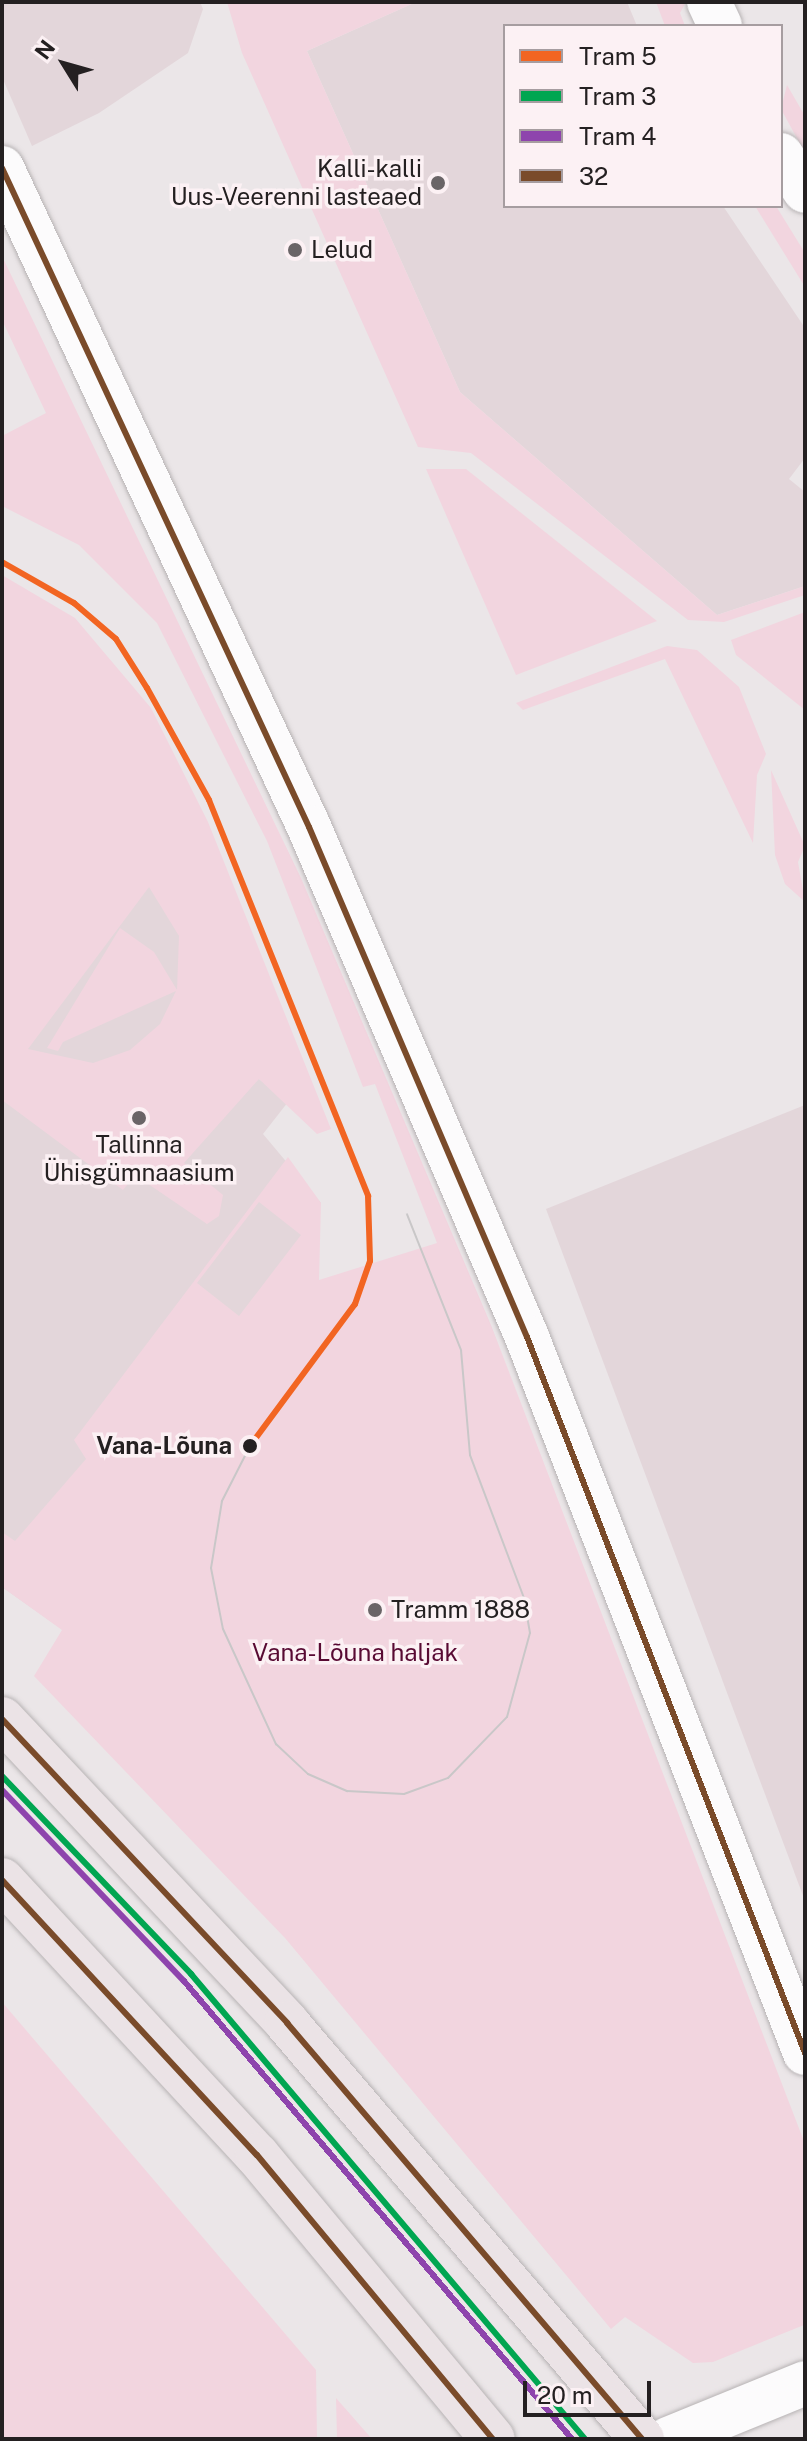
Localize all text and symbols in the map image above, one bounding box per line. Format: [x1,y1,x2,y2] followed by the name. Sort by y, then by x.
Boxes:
[24,24,104,104] north arrow
[503,24,783,208] legend
[29,35,60,64] text: N
[579,42,657,70] text: Tram 5
[579,82,656,110] text: Tram 3
[579,122,656,150] text: Tram 4
[171,155,422,211] place label: Kalli-kalli Uus-Veerenni lasteaed
[579,162,608,190] text: 32
[429,174,447,192] marker: Kalli-kalli Uus-Veerenni lasteaed
[311,236,373,264] place label: Lelud
[286,241,304,259] marker: Lelud
[130,1109,148,1127] marker: Tallinna Ühisgümnaasium
[43,1131,235,1187] place label: Tallinna Ühisgümnaasium
[96,1432,232,1460] place label: Vana-Lõuna
[239,1435,261,1457] marker: Vana-Lõuna
[391,1596,530,1624] place label: Tramm 1888
[366,1601,384,1619] marker: Tramm 1888
[252,1639,458,1667] park label: Vana-Lõuna haljak
[527,2365,655,2415] scale bar
[537,2381,593,2409] text: 20 m

